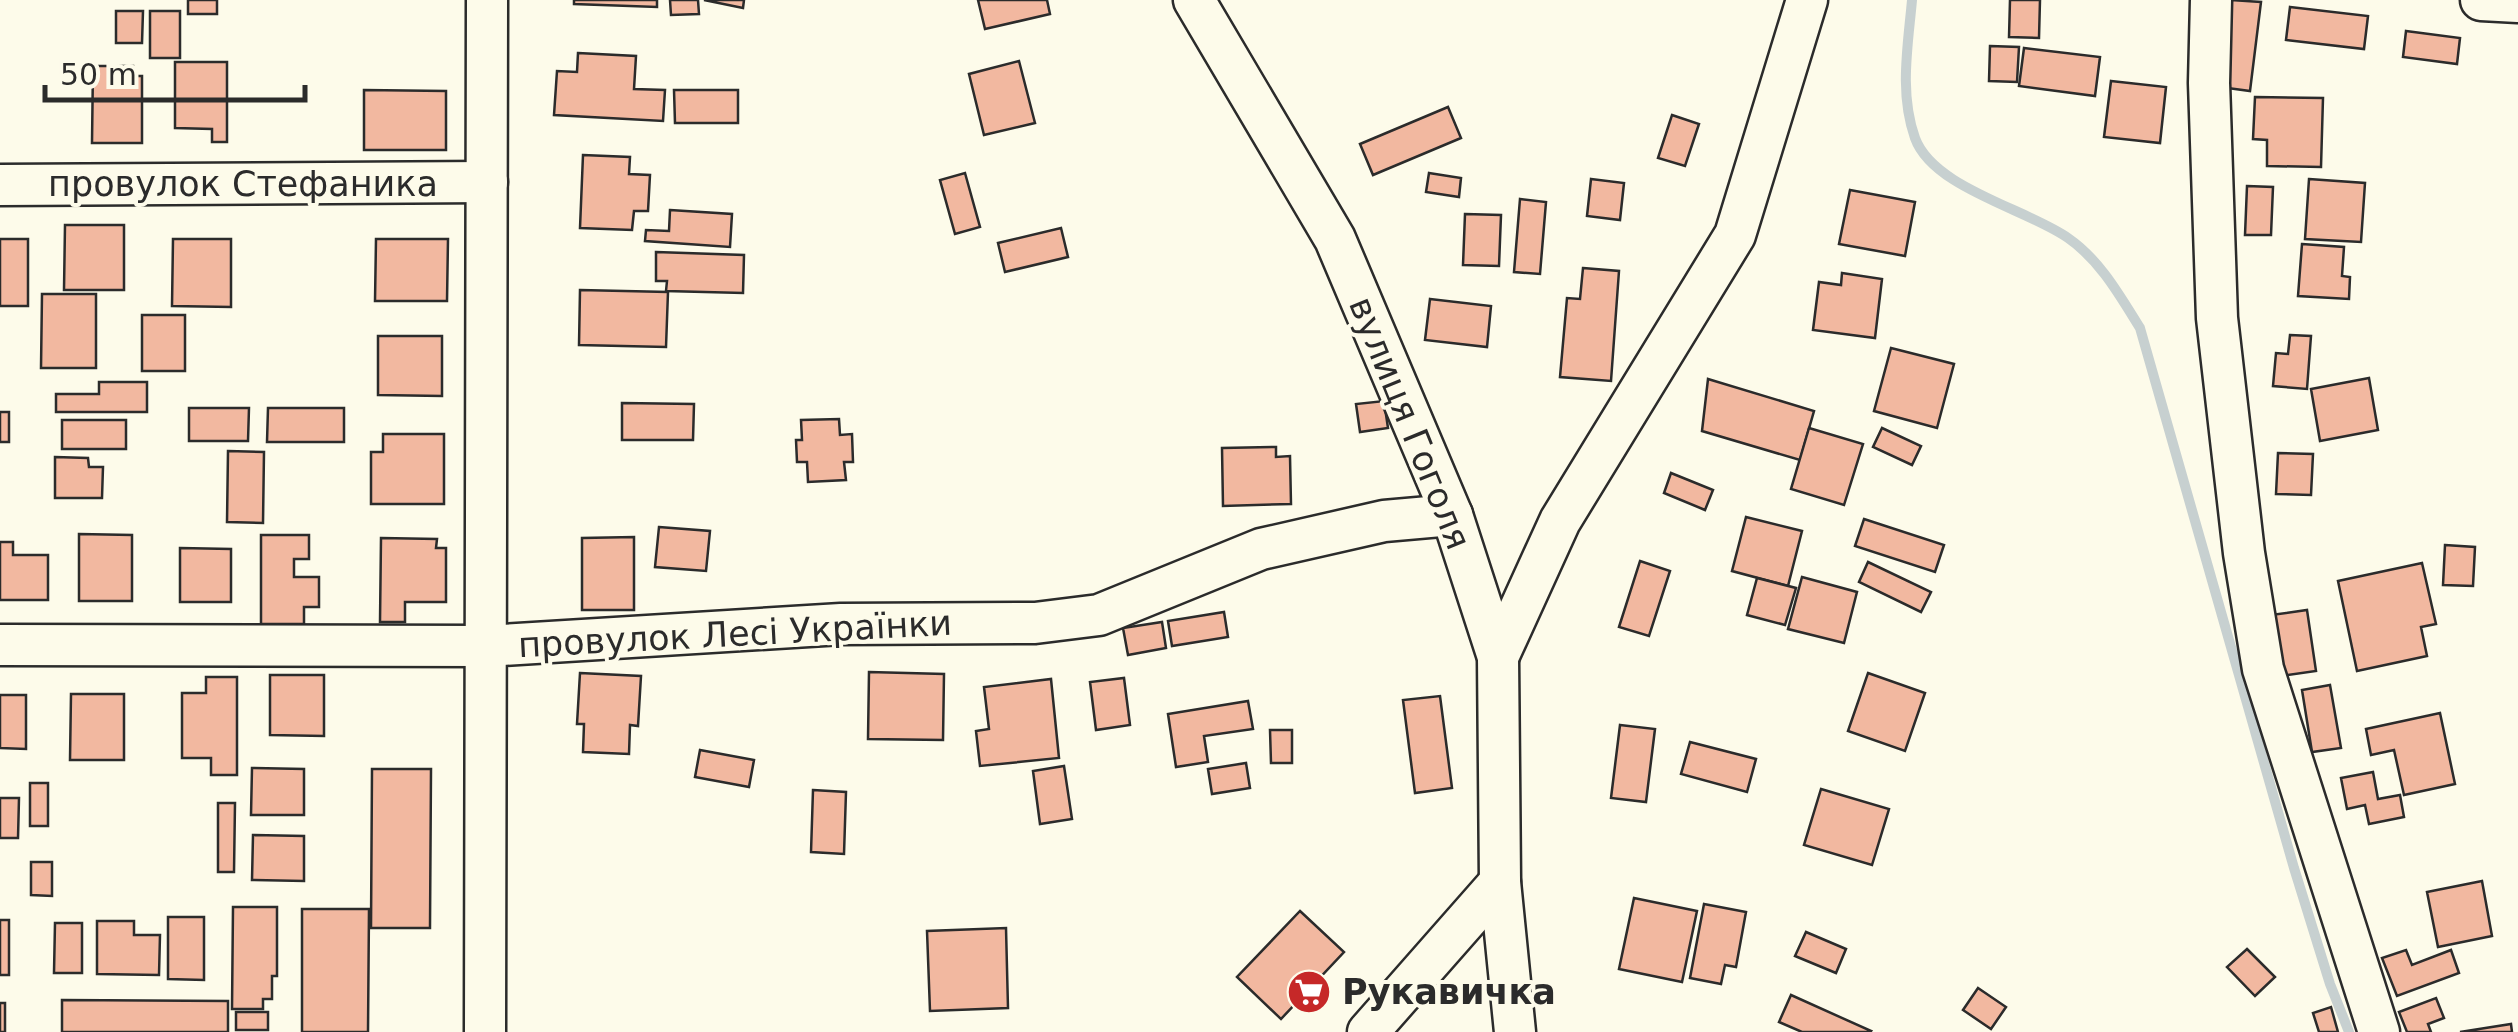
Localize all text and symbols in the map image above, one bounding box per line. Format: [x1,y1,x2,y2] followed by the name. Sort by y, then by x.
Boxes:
[45,40,305,102] scale bar
[60,57,137,92] text: 50 m
[48,164,438,204] street label: провулок Стефаника
[1341,291,1479,555] street label: вулиця Гоголя
[517,603,953,665] street label: провулок Лесі Українки
[1286,969,1332,1015] supermarket icon: Рукавичка
[1342,972,1556,1012] place label: Рукавичка

